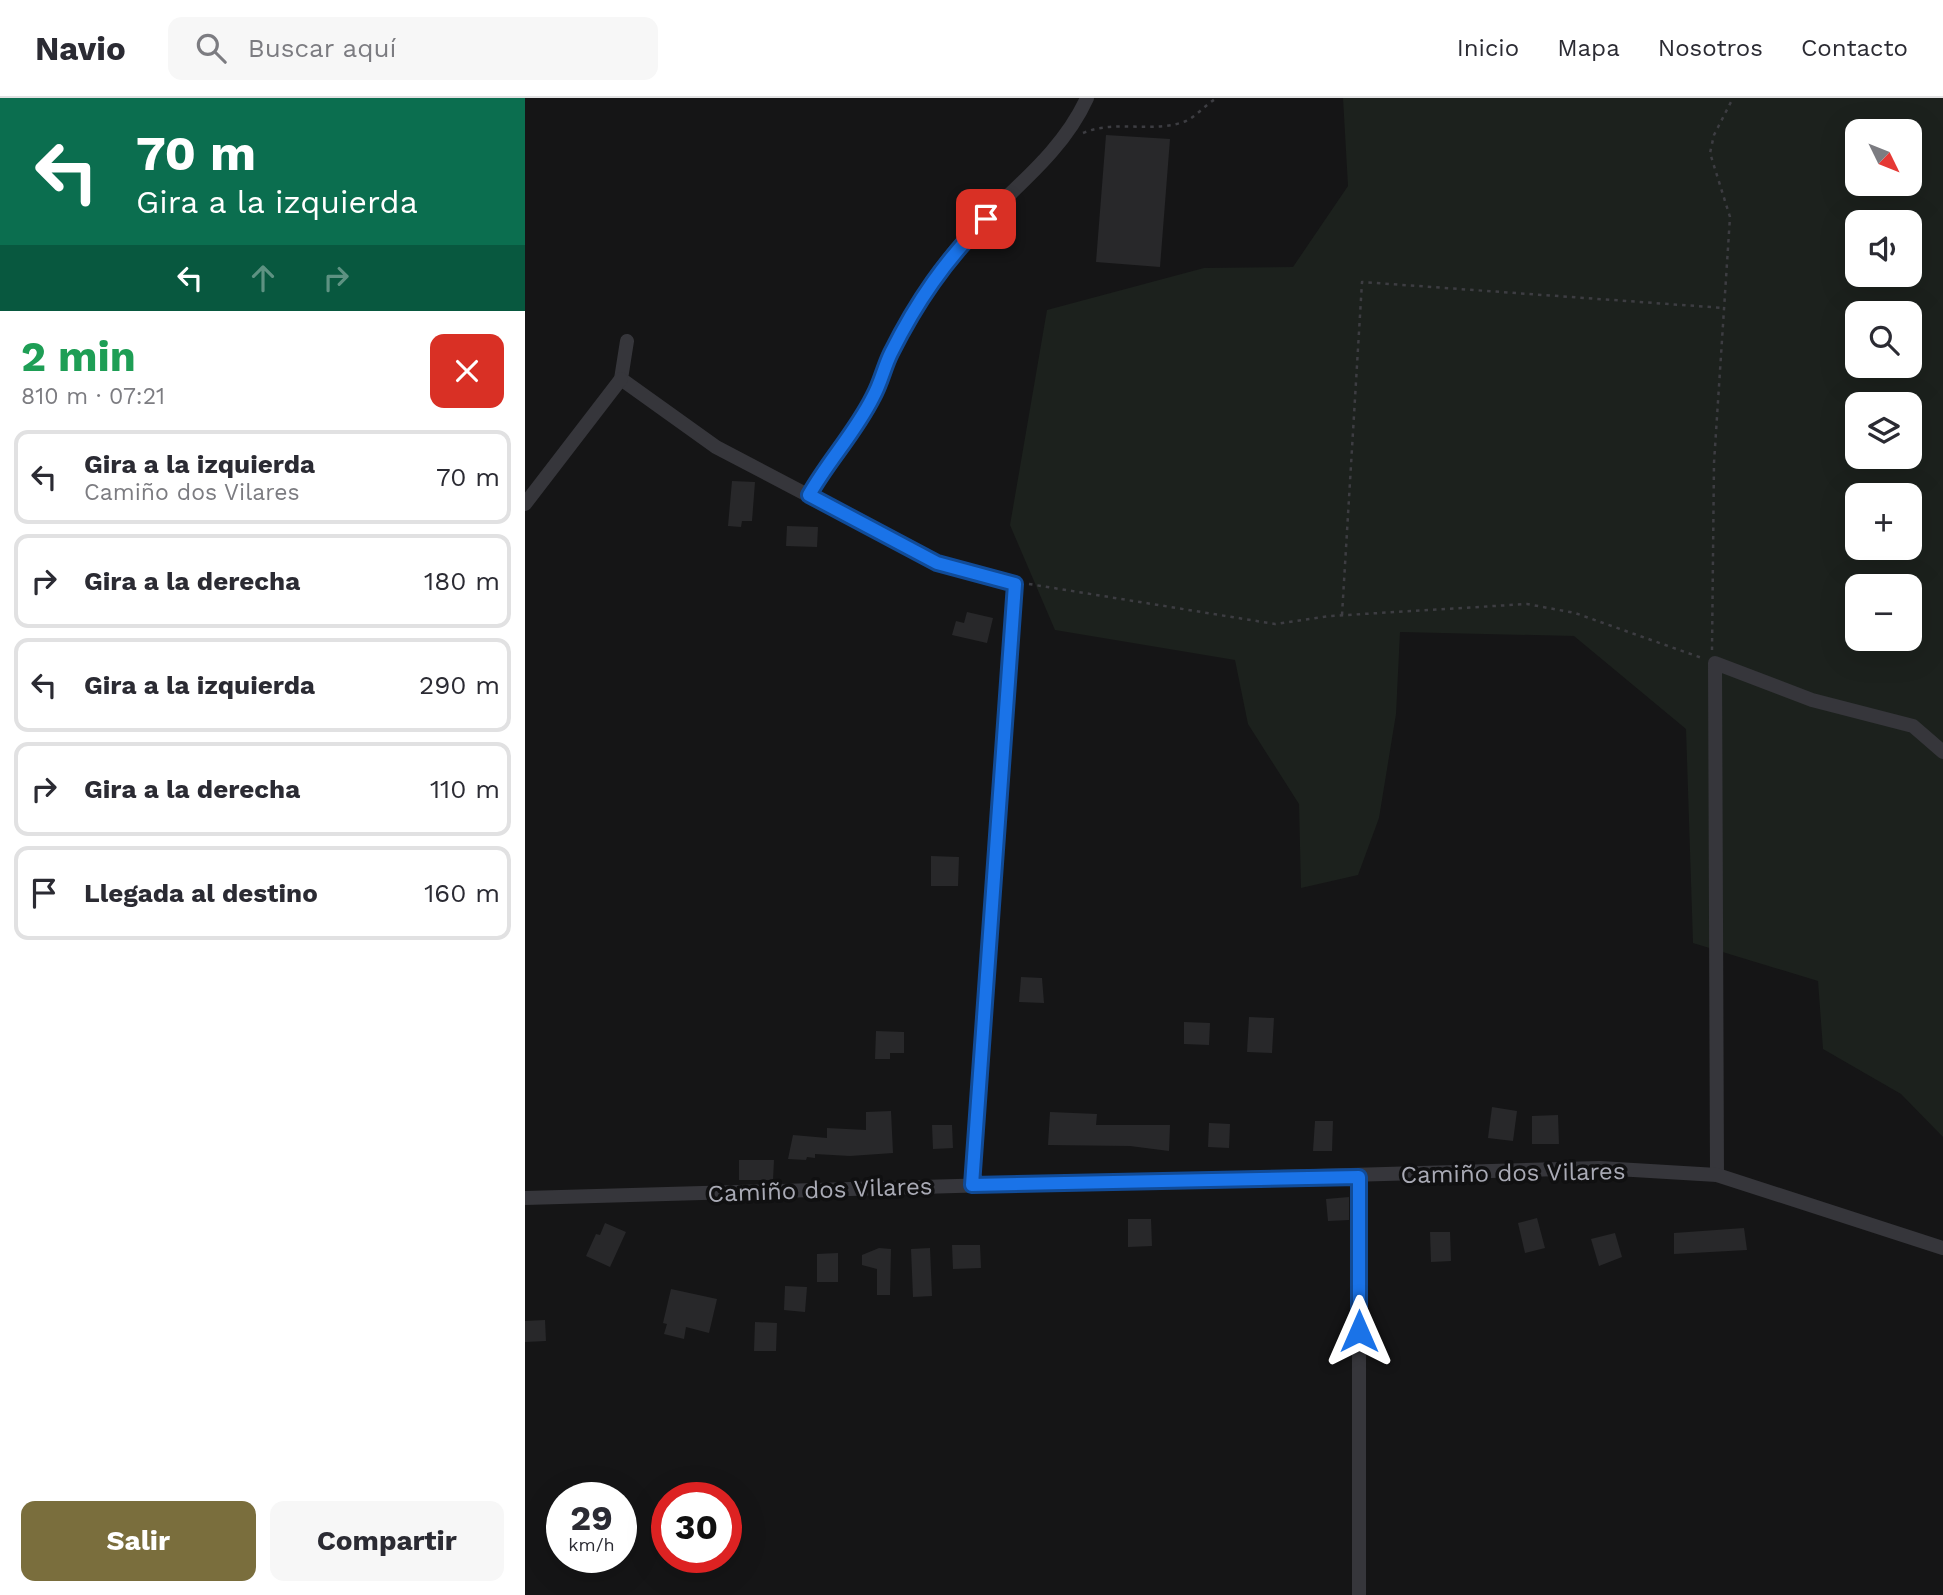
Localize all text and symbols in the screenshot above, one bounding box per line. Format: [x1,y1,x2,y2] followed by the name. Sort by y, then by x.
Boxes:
[168,17,658,80] search box
[35,29,126,68] text: Navio
[192,29,230,67] icon: search
[248,33,397,63] text: Buscar aquí
[1457,34,1519,62] text: Inicio
[1557,34,1620,62] text: Mapa
[1658,34,1763,62] text: Nosotros
[1801,34,1908,62] text: Contacto
[1845,119,1921,196] north arrow
[1845,119,1922,651] map controls
[136,124,256,182] text: 70 m
[21,126,112,217] icon: left
[136,183,418,221] text: Gira a la izquierda
[956,189,1016,249] pin
[967,200,1005,238] icon: arrive
[1845,210,1922,287] button: sound
[171,259,209,297] icon: left
[244,259,282,297] icon: ahead
[317,259,355,297] icon: right
[1845,301,1922,378] button: search
[21,332,136,381] text: 2 min
[430,334,504,408] button: close
[21,383,165,410] text: 810 m · 07:21
[1845,392,1922,469] button: layers
[84,449,315,479] text: Gira a la izquierda
[25,458,63,496] icon: left
[436,462,500,492] text: 70 m
[84,479,300,506] text: Camiño dos Vilares
[1845,483,1922,560] button: +
[25,562,63,600] icon: right
[84,566,300,596] text: Gira a la derecha
[424,566,500,596] text: 180 m
[1845,574,1922,651] button: −
[25,666,63,704] icon: left
[84,670,315,700] text: Gira a la izquierda
[419,670,500,700] text: 290 m
[25,770,63,808] icon: right
[84,774,300,804] text: Gira a la derecha
[430,774,500,804] text: 110 m
[25,874,63,912] icon: arrive
[84,878,318,908] text: Llegada al destino
[424,878,500,908] text: 160 m
[1400,1157,1626,1189] street label: Camiño dos Vilares
[707,1172,933,1208] street label: Camiño dos Vilares
[1322,1294,1396,1368] position arrow
[651,1482,742,1573] speed limit sign: 30
[570,1497,613,1539] text: 29
[21,1501,256,1581] button: Salir
[270,1501,504,1581] button: Compartir
[568,1534,615,1555] text: km/h

